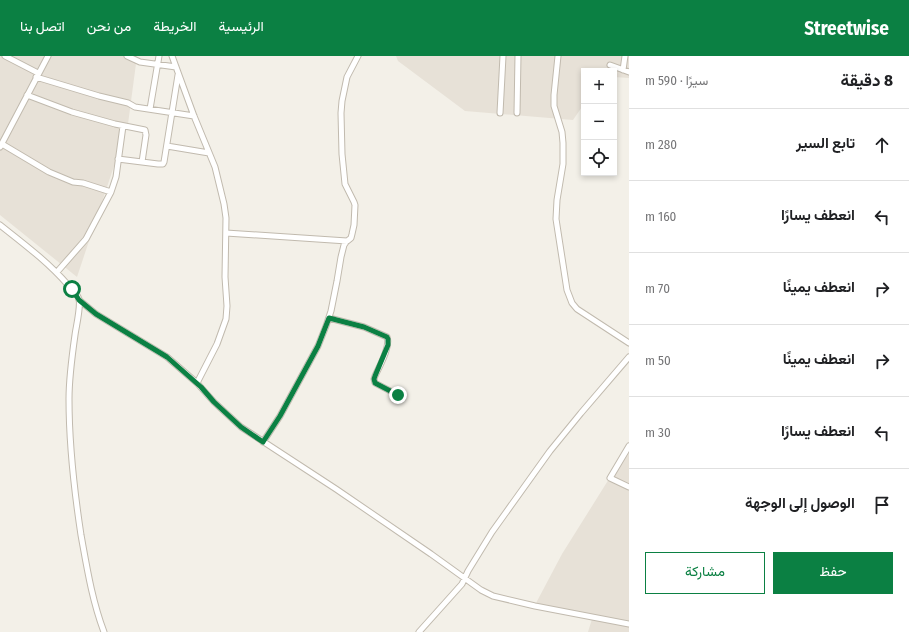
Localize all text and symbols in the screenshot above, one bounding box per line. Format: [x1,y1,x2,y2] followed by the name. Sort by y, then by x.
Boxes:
[804,17,889,40] text: Streetwise
[20,18,65,35] text: اتصل بنا
[87,18,131,35] text: من نحن
[153,18,197,35] text: الخريطة
[219,18,264,35] text: الرئيسية
[581,68,617,176] map controls
[581,68,617,104] button: +
[840,70,893,91] text: 8 دقيقة
[645,73,708,88] text: سيرًا · 590 m
[581,104,617,140] button: −
[796,134,855,152] text: تابع السير
[871,134,893,156] icon: ahead
[645,137,677,152] text: 280 m
[581,140,617,176] button: locate
[781,206,855,224] text: انعطف يسارًا
[871,206,893,228] icon: left
[645,209,676,224] text: 160 m
[783,278,855,296] text: انعطف يمينًا
[871,278,893,300] icon: right
[63,280,81,298] route start
[645,281,670,296] text: 70 m
[783,350,855,368] text: انعطف يمينًا
[871,350,893,372] icon: right
[645,353,671,368] text: 50 m
[389,386,407,404] route end
[781,422,855,440] text: انعطف يسارًا
[871,422,893,444] icon: left
[645,425,671,440] text: 30 m
[745,494,855,512] text: الوصول إلى الوجهة
[871,494,893,516] icon: arrive
[645,552,765,594] button: مشاركة
[773,552,893,594] button: حفظ

